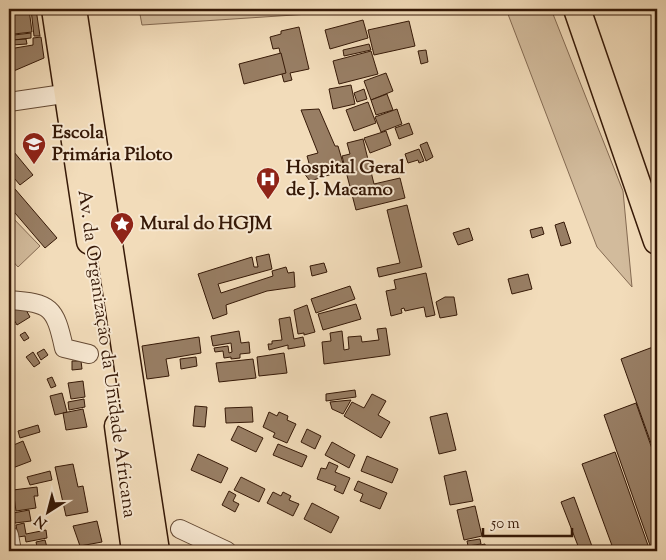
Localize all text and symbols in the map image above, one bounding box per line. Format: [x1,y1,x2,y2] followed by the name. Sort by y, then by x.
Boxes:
[52,120,173,169] place label: Escola Primária Piloto
[21,131,47,165] school or university icon: Escola Primária Piloto
[286,155,406,204] place label: Hospital Geral de J. Macamo
[255,166,281,200] hospital icon: Hospital Geral de J. Macamo
[70,188,142,520] street label: Av. da Organização da Unidade Africana
[109,211,135,245] place icon: Mural do HGJM
[140,211,272,238] place label: Mural do HGJM
[22,488,72,538] north arrow
[483,505,572,537] scale bar
[31,510,52,532] text: N
[490,514,520,535] text: 50 m

